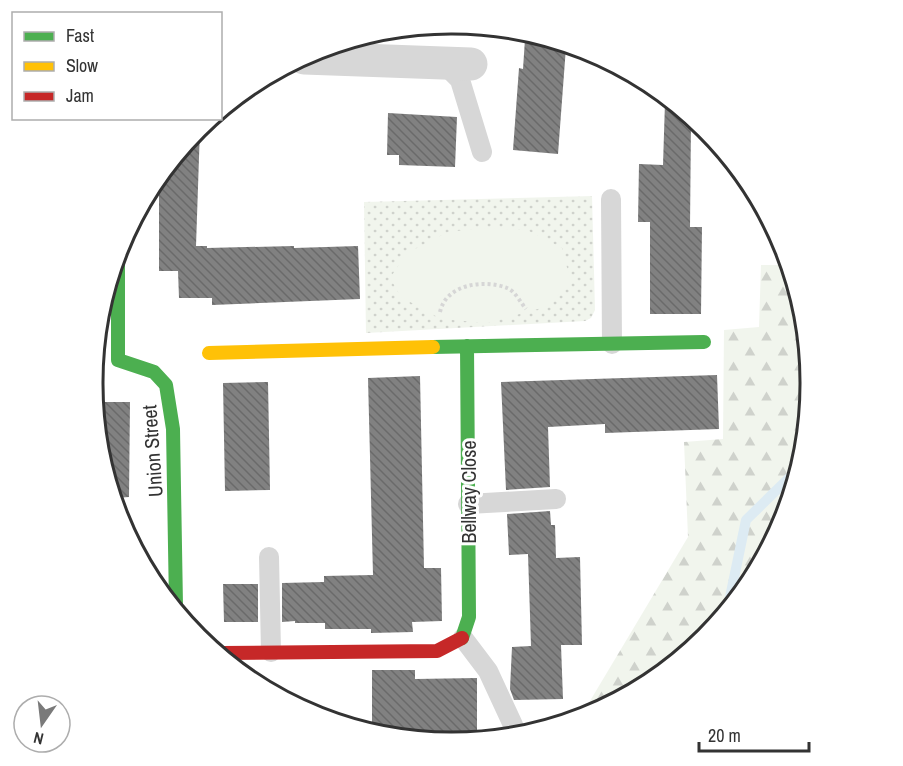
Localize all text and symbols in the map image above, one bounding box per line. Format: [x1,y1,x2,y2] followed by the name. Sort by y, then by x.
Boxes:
[12,12,222,120] legend
[66,23,94,48] text: Fast
[66,53,98,78] text: Slow
[66,83,94,108] text: Jam
[135,404,169,498] street label: Union Street
[455,441,482,543] street label: Bellway Close
[12,694,72,754] north arrow
[699,715,808,753] scale bar
[708,723,741,748] text: 20 m
[31,727,46,750] text: N

